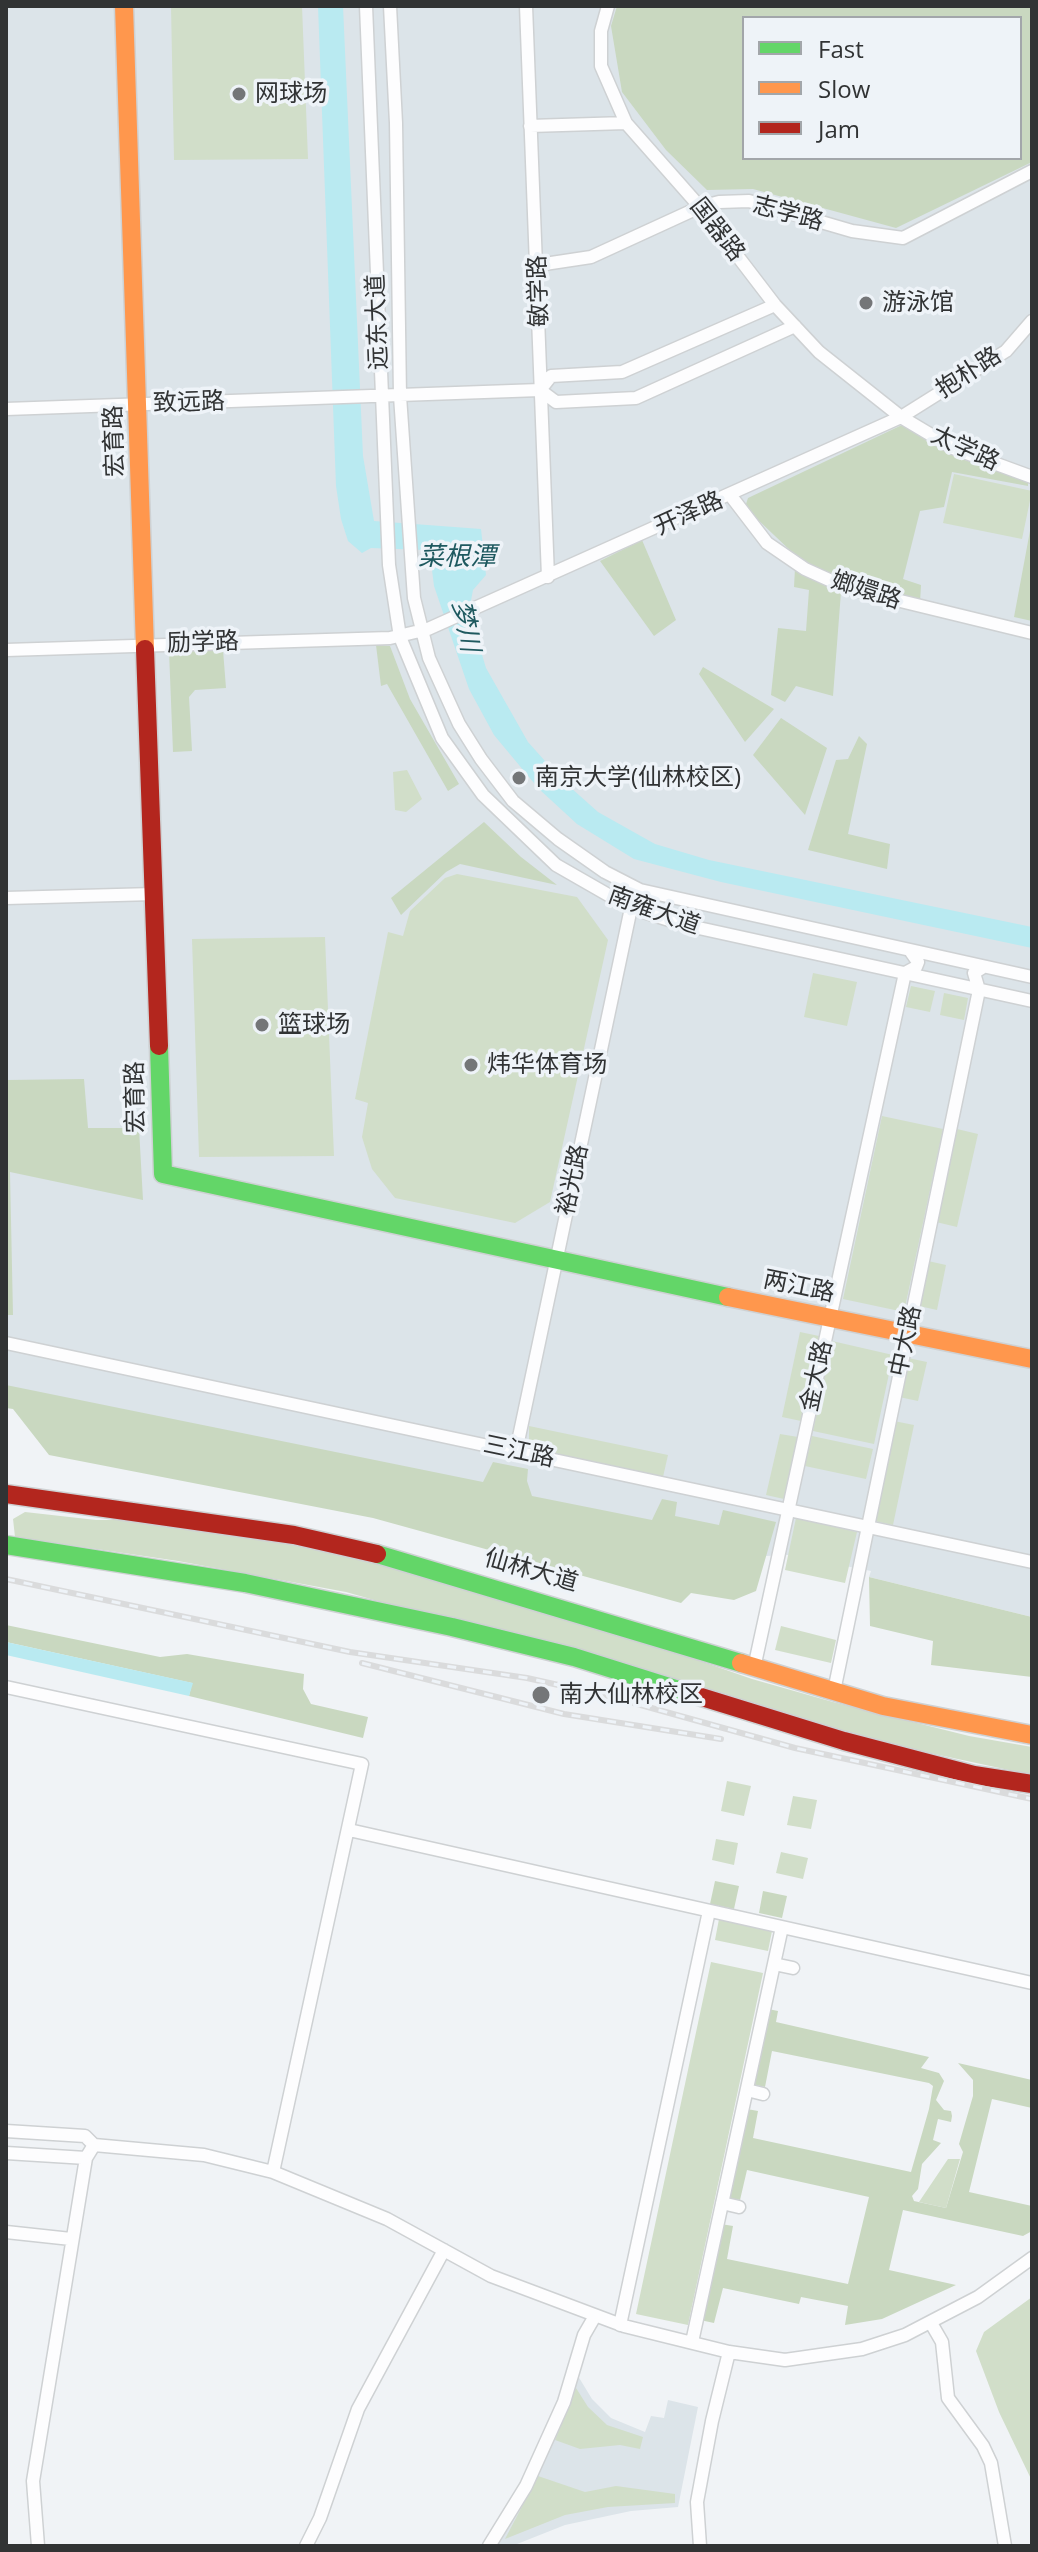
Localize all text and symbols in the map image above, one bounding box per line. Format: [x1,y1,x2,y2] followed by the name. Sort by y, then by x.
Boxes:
[742,16,1022,160] legend
[818,32,864,65] text: Fast
[818,72,870,105] text: Slow
[255,80,327,108] place label: 网球场
[230,85,248,103] marker: 网球场
[818,112,860,145] text: Jam
[749,191,827,237] street label: 志学路
[683,193,751,267] street label: 国器路
[523,255,555,327] street label: 敏学路
[362,274,394,370] street label: 远东大道
[882,289,954,317] place label: 游泳馆
[857,294,875,312] marker: 游泳馆
[931,341,1007,405] street label: 抱朴路
[153,387,225,419] street label: 致远路
[99,405,131,477] street label: 宏育路
[926,421,1004,477] street label: 太学路
[650,486,728,542] street label: 开泽路
[418,542,496,574] water label: 菜根潭
[827,566,905,616] street label: 嫏嬛路
[445,598,485,654] water label: 梦川
[167,627,239,659] street label: 励学路
[535,764,741,792] place label: 南京大学(仙林校区)
[510,769,528,787] marker: 南京大学(仙林校区)
[604,881,704,941] street label: 南雍大道
[278,1011,350,1039] place label: 篮球场
[253,1016,271,1034] marker: 篮球场
[487,1051,607,1079] place label: 炜华体育场
[462,1056,480,1074] marker: 炜华体育场
[121,1061,151,1133] street label: 宏育路
[551,1142,595,1218] street label: 裕光路
[761,1265,837,1309] street label: 两江路
[884,1303,928,1379] street label: 中大路
[795,1338,839,1414] street label: 金大路
[481,1430,557,1474] street label: 三江路
[481,1544,581,1598] street label: 仙林大道
[559,1681,703,1709] place label: 南大仙林校区
[530,1684,552,1706] marker: 南大仙林校区

